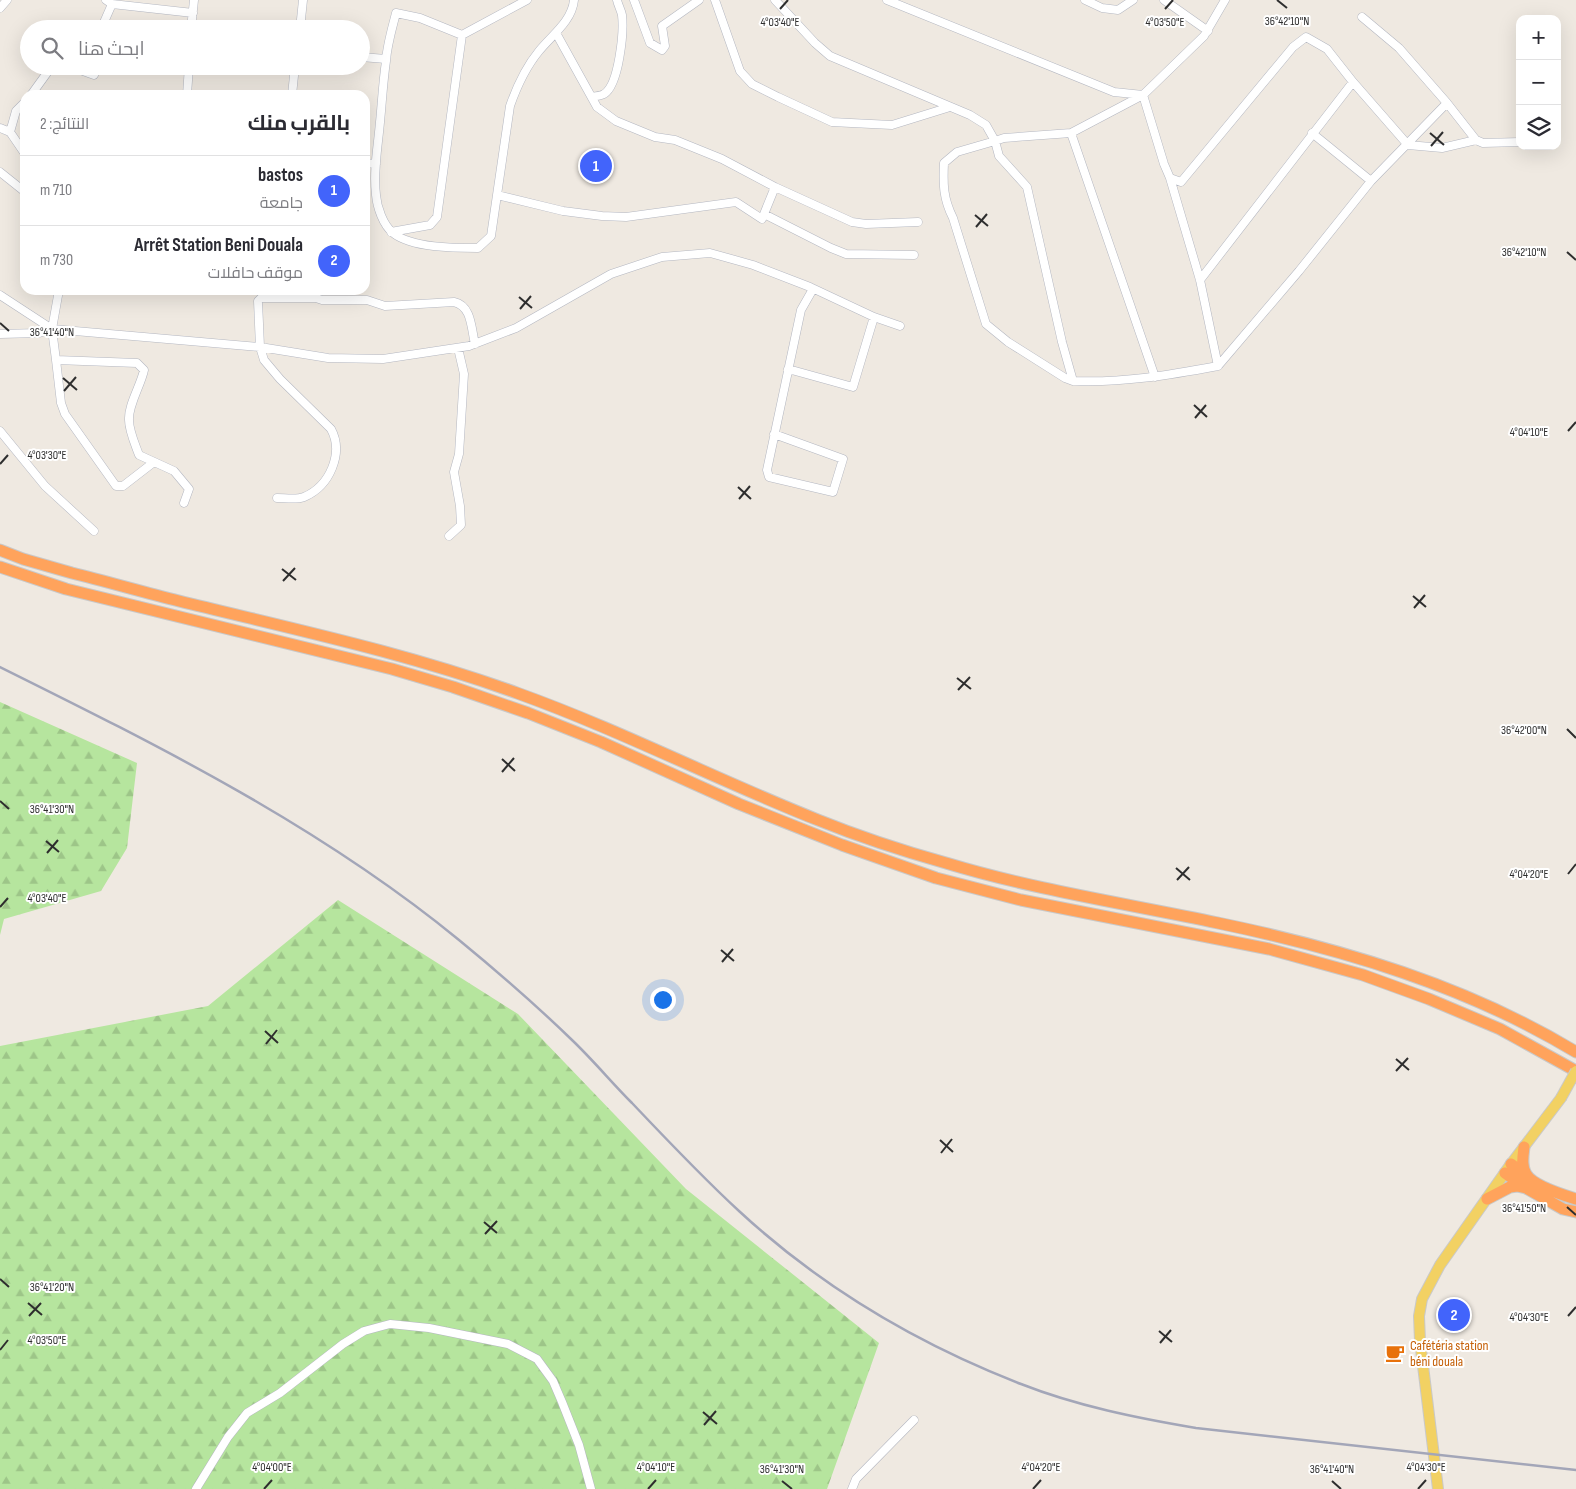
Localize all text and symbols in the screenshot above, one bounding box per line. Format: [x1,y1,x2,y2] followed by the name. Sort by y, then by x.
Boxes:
[1265,14,1309,29] text: 36°42'10"N
[760,15,800,30] text: 4°03'40"E
[1146,15,1185,30] text: 4°03'50"E
[1516,15,1561,150] map controls
[1516,15,1561,60] button: +
[20,20,370,75] search box
[38,34,66,62] icon: search
[78,38,145,61] text: ابحث هنا
[1516,60,1561,105] button: −
[1516,105,1561,150] button: layers
[248,111,350,136] text: بالقرب منك
[40,115,89,134] text: النتائج: 2
[580,147,612,185] pin: 1
[258,164,303,187] text: bastos
[40,181,72,200] text: 710 m
[331,181,337,200] text: 1
[260,194,303,213] text: جامعة
[134,234,303,257] text: Arrêt Station Beni Douala
[1502,245,1546,260] text: 36°42'10"N
[40,251,73,270] text: 730 m
[331,251,338,270] text: 2
[208,264,303,283] text: موقف حافلات
[30,325,74,340] text: 36°41'40"N
[1510,425,1548,440] text: 4°04'10"E
[27,448,67,463] text: 4°03'30"E
[1501,723,1547,738] text: 36°42'00"N
[30,802,74,817] text: 36°41'30"N
[1509,867,1549,882] text: 4°04'20"E
[27,891,67,906] text: 4°03'40"E
[650,987,676,1013] your location
[1502,1201,1546,1216] text: 36°41'50"N
[30,1280,74,1295] text: 36°41'20"N
[1438,1296,1470,1334] pin: 2
[1509,1310,1549,1325] text: 4°04'30"E
[28,1333,67,1348] text: 4°03'50"E
[1410,1337,1489,1370] place label: Cafétéria station béni douala
[1384,1342,1406,1364] cafe icon: Cafétéria station béni douala
[252,1460,292,1475] text: 4°04'00"E
[637,1460,675,1475] text: 4°04'10"E
[1021,1460,1061,1475] text: 4°04'20"E
[1406,1460,1446,1475] text: 4°04'30"E
[760,1462,804,1477] text: 36°41'30"N
[1310,1462,1354,1477] text: 36°41'40"N

